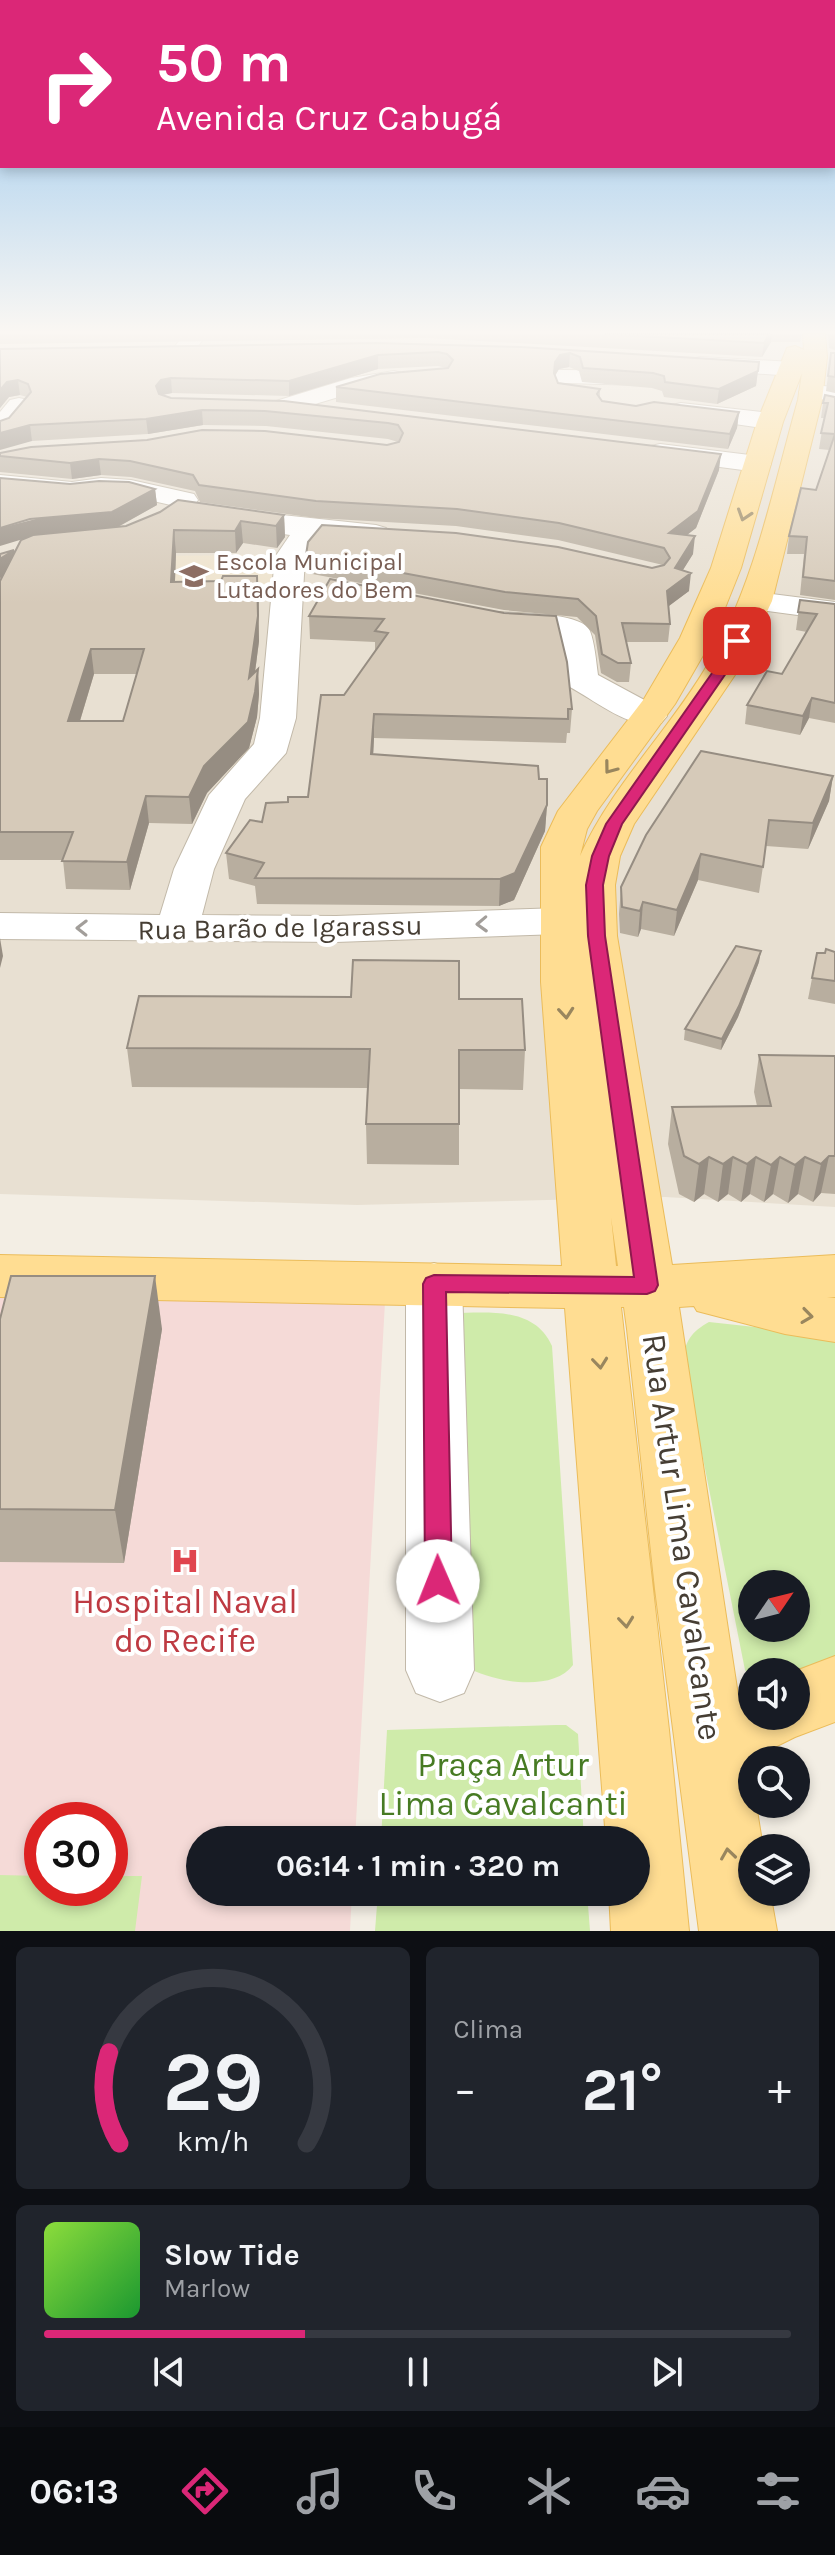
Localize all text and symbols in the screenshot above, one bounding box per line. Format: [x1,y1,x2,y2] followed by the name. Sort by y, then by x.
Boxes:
[156,30,291,95] text: 50 m
[24,32,128,136] icon: right
[156,97,502,139] text: Avenida Cruz Cabugá
[738,508,754,522] one-way arrow
[216,548,413,604] place label: Escola Municipal Lutadores do Bem
[179,561,209,591] school or university icon: Escola Municipal Lutadores do Bem
[703,607,771,675] pin
[715,619,759,663] icon: arrive
[606,759,620,773] one-way arrow
[137,909,423,946] street label: Rua Barão de Igarassu
[475,915,488,932] one-way arrow
[75,919,88,936] one-way arrow
[557,1007,574,1020] one-way arrow
[800,1307,813,1324] one-way arrow
[634,1331,730,1743] street label: Rua Artur Lima Cavalcante
[591,1357,608,1370] one-way arrow
[396,1539,480,1623] position arrow
[170,1546,200,1576] hospital icon: Hospital Naval do Recife
[738,1570,810,1642] north arrow
[738,1570,810,1906] map controls
[72,1582,298,1661] place label: Hospital Naval do Recife
[617,1616,634,1629] one-way arrow
[738,1658,810,1730] button: sound
[378,1745,628,1824] park label: Praça Artur Lima Cavalcanti
[738,1746,810,1818] button: search
[24,1802,128,1906] speed limit sign: 30
[738,1834,810,1906] button: layers
[719,1847,736,1860] one-way arrow
[276,1848,560,1884] text: 06:14 · 1 min · 320 m
[454,2014,523,2045] text: Clima
[162,2034,263,2131] text: 29
[582,2055,663,2125] text: 21°
[454,2064,477,2115] text: −
[768,2064,791,2115] text: +
[177,2125,249,2158] text: km/h
[164,2237,300,2273] text: Slow Tide
[164,2273,250,2304] text: Marlow
[147,2350,191,2394] icon: previous
[396,2350,440,2394] icon: pause
[645,2350,689,2394] icon: next
[177,2463,233,2519] icon: directions
[292,2463,348,2519] icon: music
[406,2463,462,2519] icon: phone
[521,2463,577,2519] icon: climate
[635,2463,691,2519] icon: car
[750,2463,806,2519] icon: filters
[29,2470,119,2512] text: 06:13

